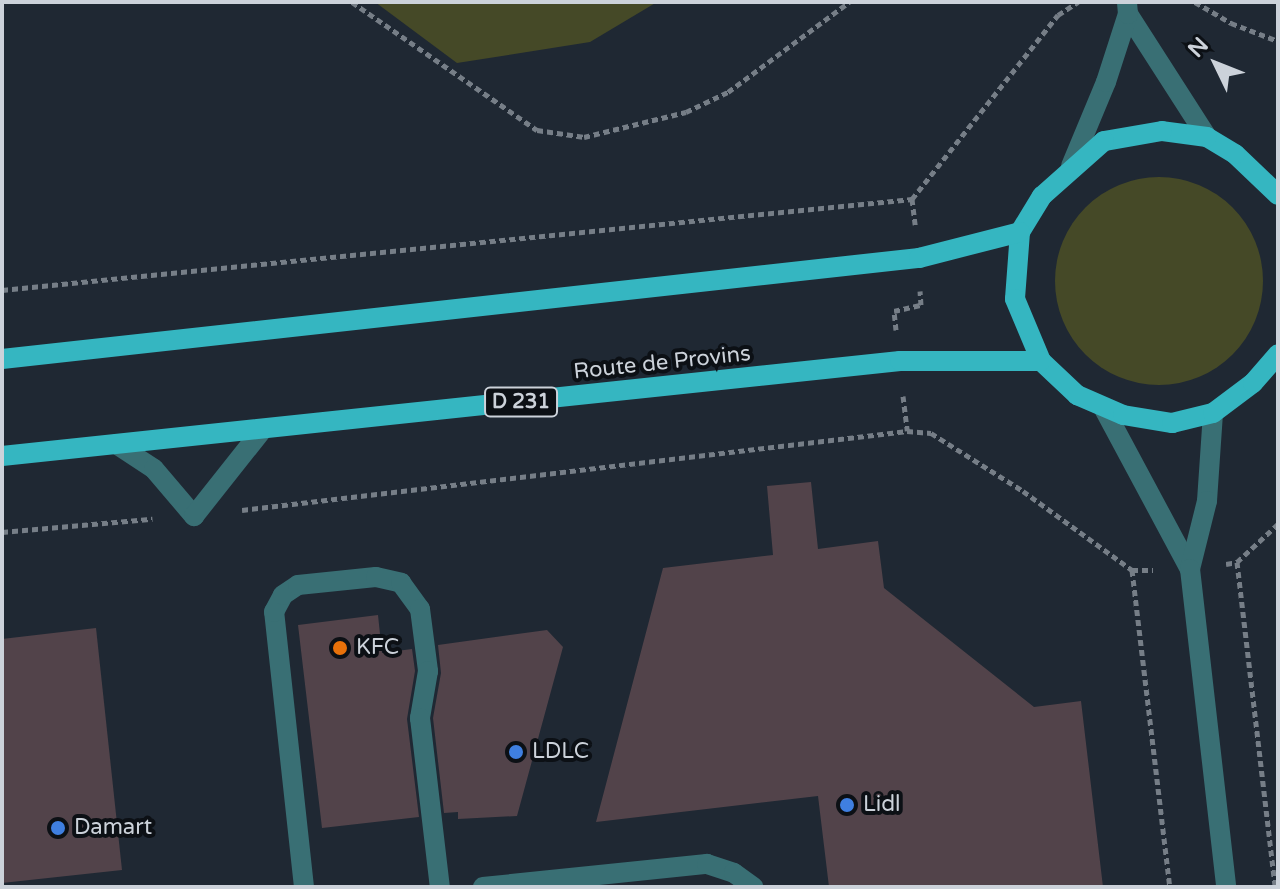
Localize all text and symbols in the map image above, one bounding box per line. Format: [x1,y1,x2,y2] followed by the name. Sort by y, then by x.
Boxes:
[1176,24,1256,104] north arrow
[1183,32,1214,63] text: N
[572,341,752,385] street label: Route de Provins
[483,386,559,418] road number: D 231
[356,635,399,661] place label: KFC
[331,639,349,657] marker: KFC
[532,739,589,765] place label: LDLC
[507,743,525,761] marker: LDLC
[863,792,901,818] place label: Lidl
[838,796,856,814] marker: Lidl
[74,815,152,841] place label: Damart
[49,819,67,837] marker: Damart

